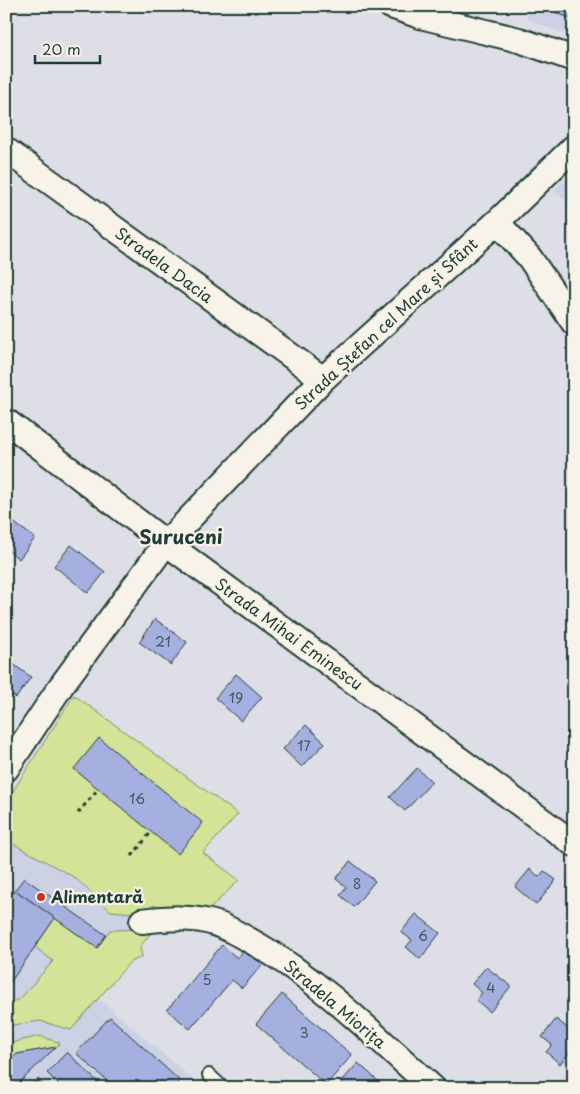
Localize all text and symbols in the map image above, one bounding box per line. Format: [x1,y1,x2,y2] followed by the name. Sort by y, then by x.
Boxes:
[35,32,100,64] scale bar
[42,37,81,60] text: 20 m
[110,220,219,308] street label: Stradela Dacia
[288,231,483,415] street label: Strada Ștefan cel Mare și Sfânt
[139,522,223,550] district label: Suruceni
[211,571,369,695] street label: Strada Mihai Eminescu
[155,631,171,652] house number: 21
[229,687,243,708] house number: 19
[297,735,311,756] house number: 17
[129,788,145,809] house number: 16
[353,873,361,894] house number: 8
[50,884,143,908] place label: Alimentară
[35,891,47,903] marker: Alimentară
[418,925,428,946] house number: 6
[279,953,393,1054] street label: Stradela Miorița
[202,969,212,990] house number: 5
[486,977,496,998] house number: 4
[299,1022,309,1043] house number: 3

